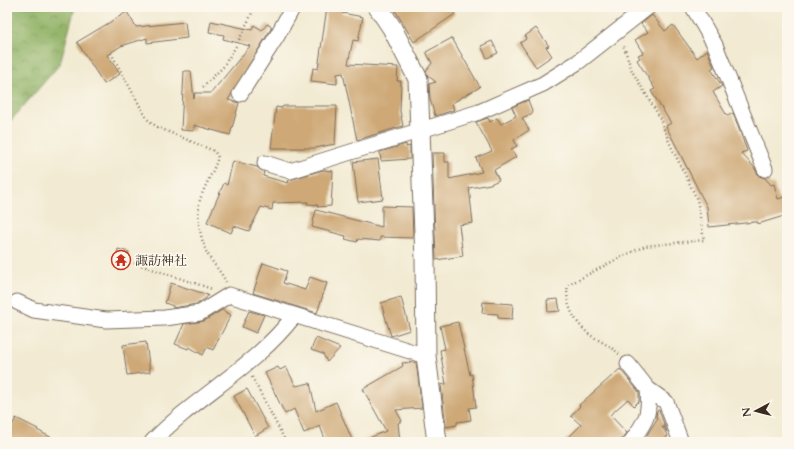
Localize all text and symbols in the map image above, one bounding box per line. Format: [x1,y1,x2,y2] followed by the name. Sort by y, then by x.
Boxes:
[110,249,132,271] temple icon: 諏訪神社
[135,252,187,270] place label: 諏訪神社
[736,391,776,431] north arrow
[738,406,755,418] text: N

